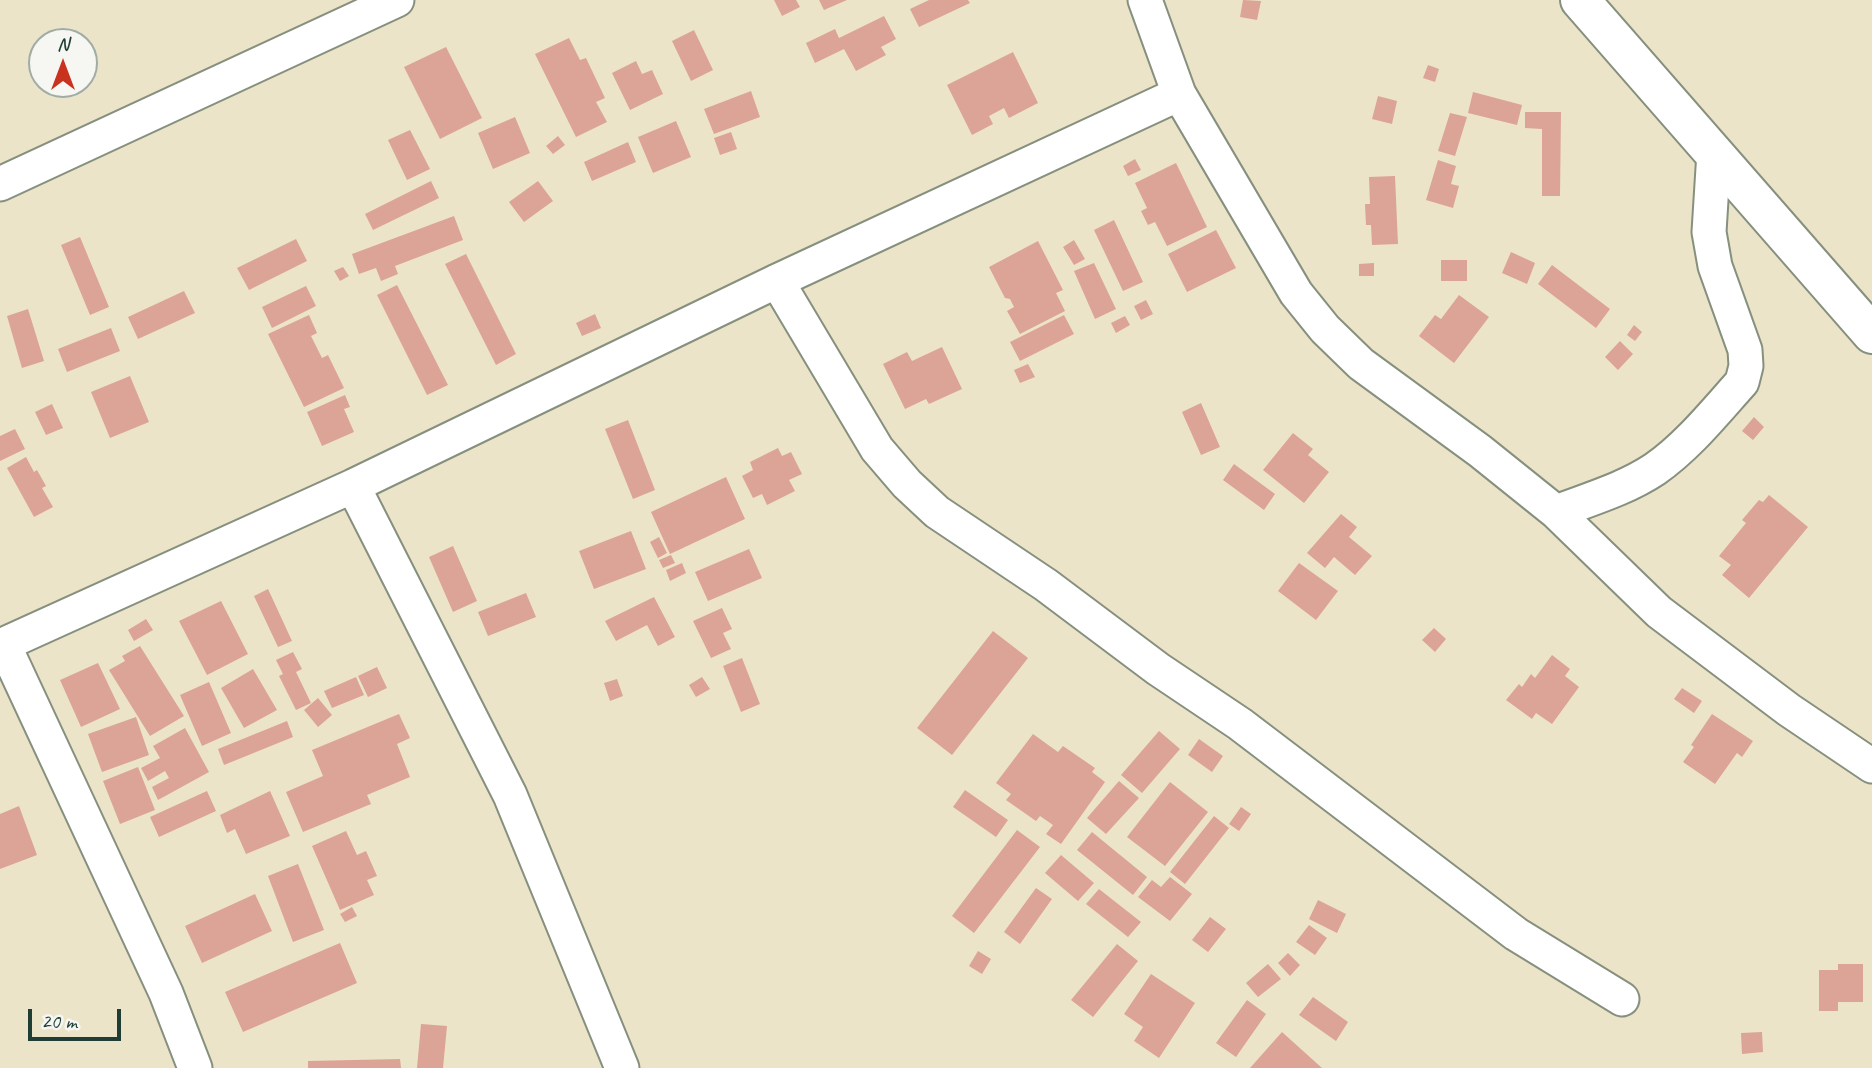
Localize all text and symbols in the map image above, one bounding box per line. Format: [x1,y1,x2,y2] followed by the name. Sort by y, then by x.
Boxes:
[28,28,98,98] north arrow
[57,32,69,56] text: N
[32,995,124,1038] scale bar
[41,1008,77,1034] text: 20 m

